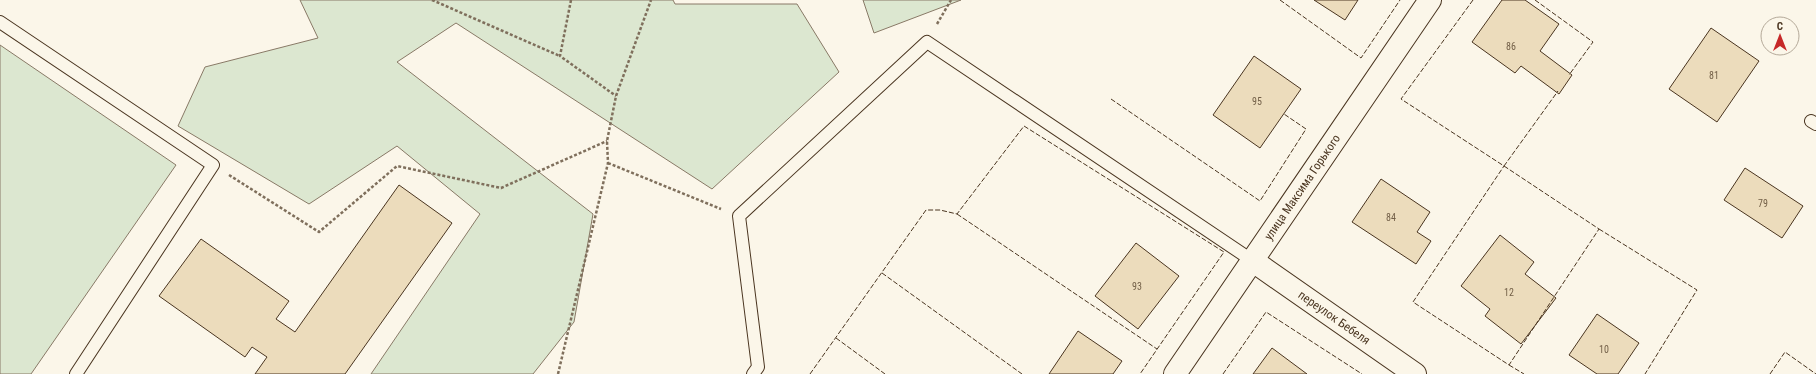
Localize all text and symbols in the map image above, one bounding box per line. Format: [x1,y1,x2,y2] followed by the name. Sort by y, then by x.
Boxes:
[1760,16,1800,56] north arrow
[1777,20,1783,33] text: С
[1506,41,1516,52] house number: 86
[1709,70,1719,81] house number: 81
[1252,96,1262,107] house number: 95
[1261,132,1343,243] street label: улица Максима Горького
[1758,198,1768,209] house number: 79
[1386,212,1396,223] house number: 84
[1132,281,1142,292] house number: 93
[1504,287,1514,298] house number: 12
[1296,288,1373,347] street label: переулок Бебеля
[1599,344,1609,355] house number: 10

